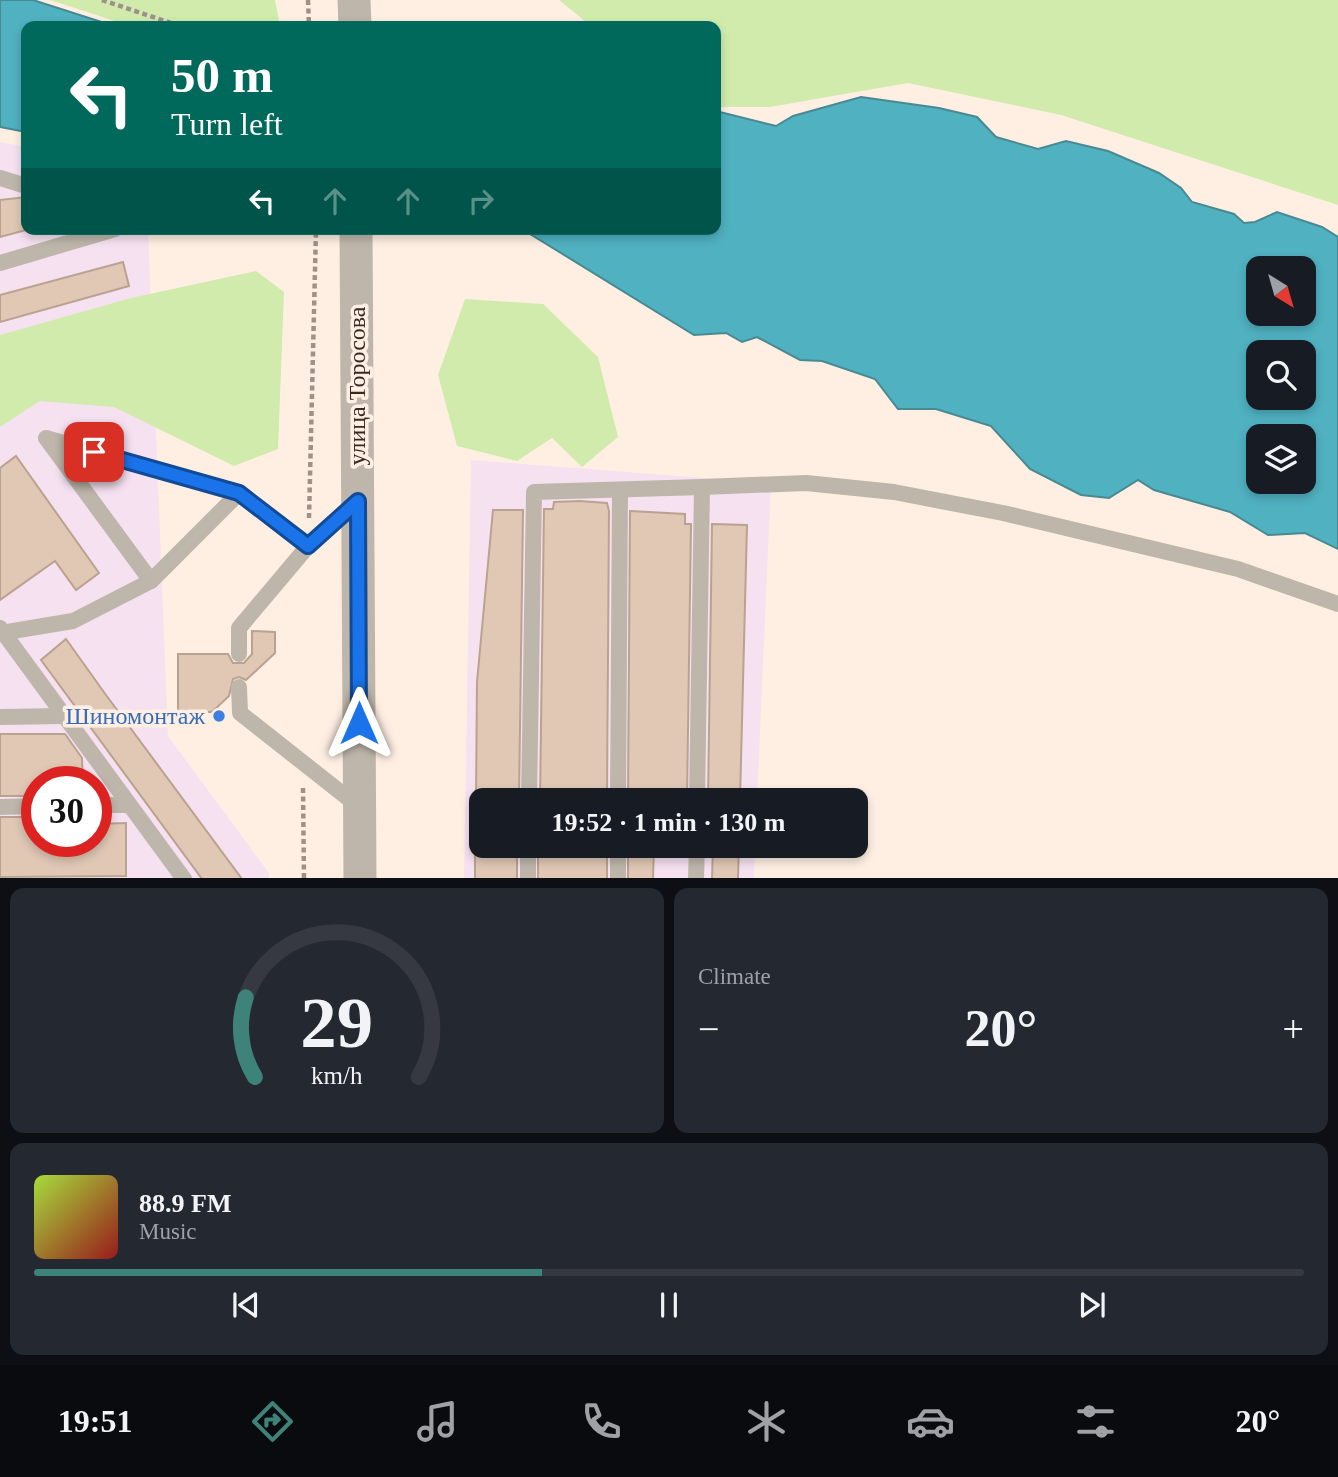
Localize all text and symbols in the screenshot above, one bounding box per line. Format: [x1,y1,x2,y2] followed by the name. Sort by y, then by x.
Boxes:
[171,48,273,103] text: 50 m
[56,49,147,140] icon: left
[171,106,283,142] text: Turn left
[243,182,281,220] icon: left
[316,182,354,220] icon: ahead
[389,182,427,220] icon: ahead
[462,182,500,220] icon: right
[1246,256,1316,326] north arrow
[1246,256,1316,494] map controls
[344,306,370,466] street label: улица Торосова
[1246,340,1316,410] button: search
[64,422,124,482] pin
[1246,424,1316,494] button: layers
[75,433,113,471] icon: arrive
[322,686,396,760] position arrow
[66,703,205,729] place label: Шиномонтаж
[211,708,227,724] marker: Шиномонтаж
[21,766,112,857] speed limit sign: 30
[552,808,786,837] text: 19:52 · 1 min · 130 m
[698,964,771,989] text: Climate
[301,982,373,1063] text: 29
[965,1000,1037,1057] text: 20°
[698,1008,719,1050] text: −
[1283,1008,1304,1050] text: +
[311,1061,363,1088] text: km/h
[139,1189,231,1218] text: 88.9 FM
[139,1219,197,1244] text: Music
[227,1286,265,1324] icon: previous
[650,1286,688,1324] icon: pause
[1073,1286,1111,1324] icon: next
[248,1397,297,1446] icon: directions
[413,1397,462,1446] icon: music
[577,1397,626,1446] icon: phone
[742,1397,791,1446] icon: climate
[906,1397,955,1446] icon: car
[1071,1397,1120,1446] icon: filters
[58,1403,132,1439] text: 19:51
[1235,1403,1280,1439] text: 20°

